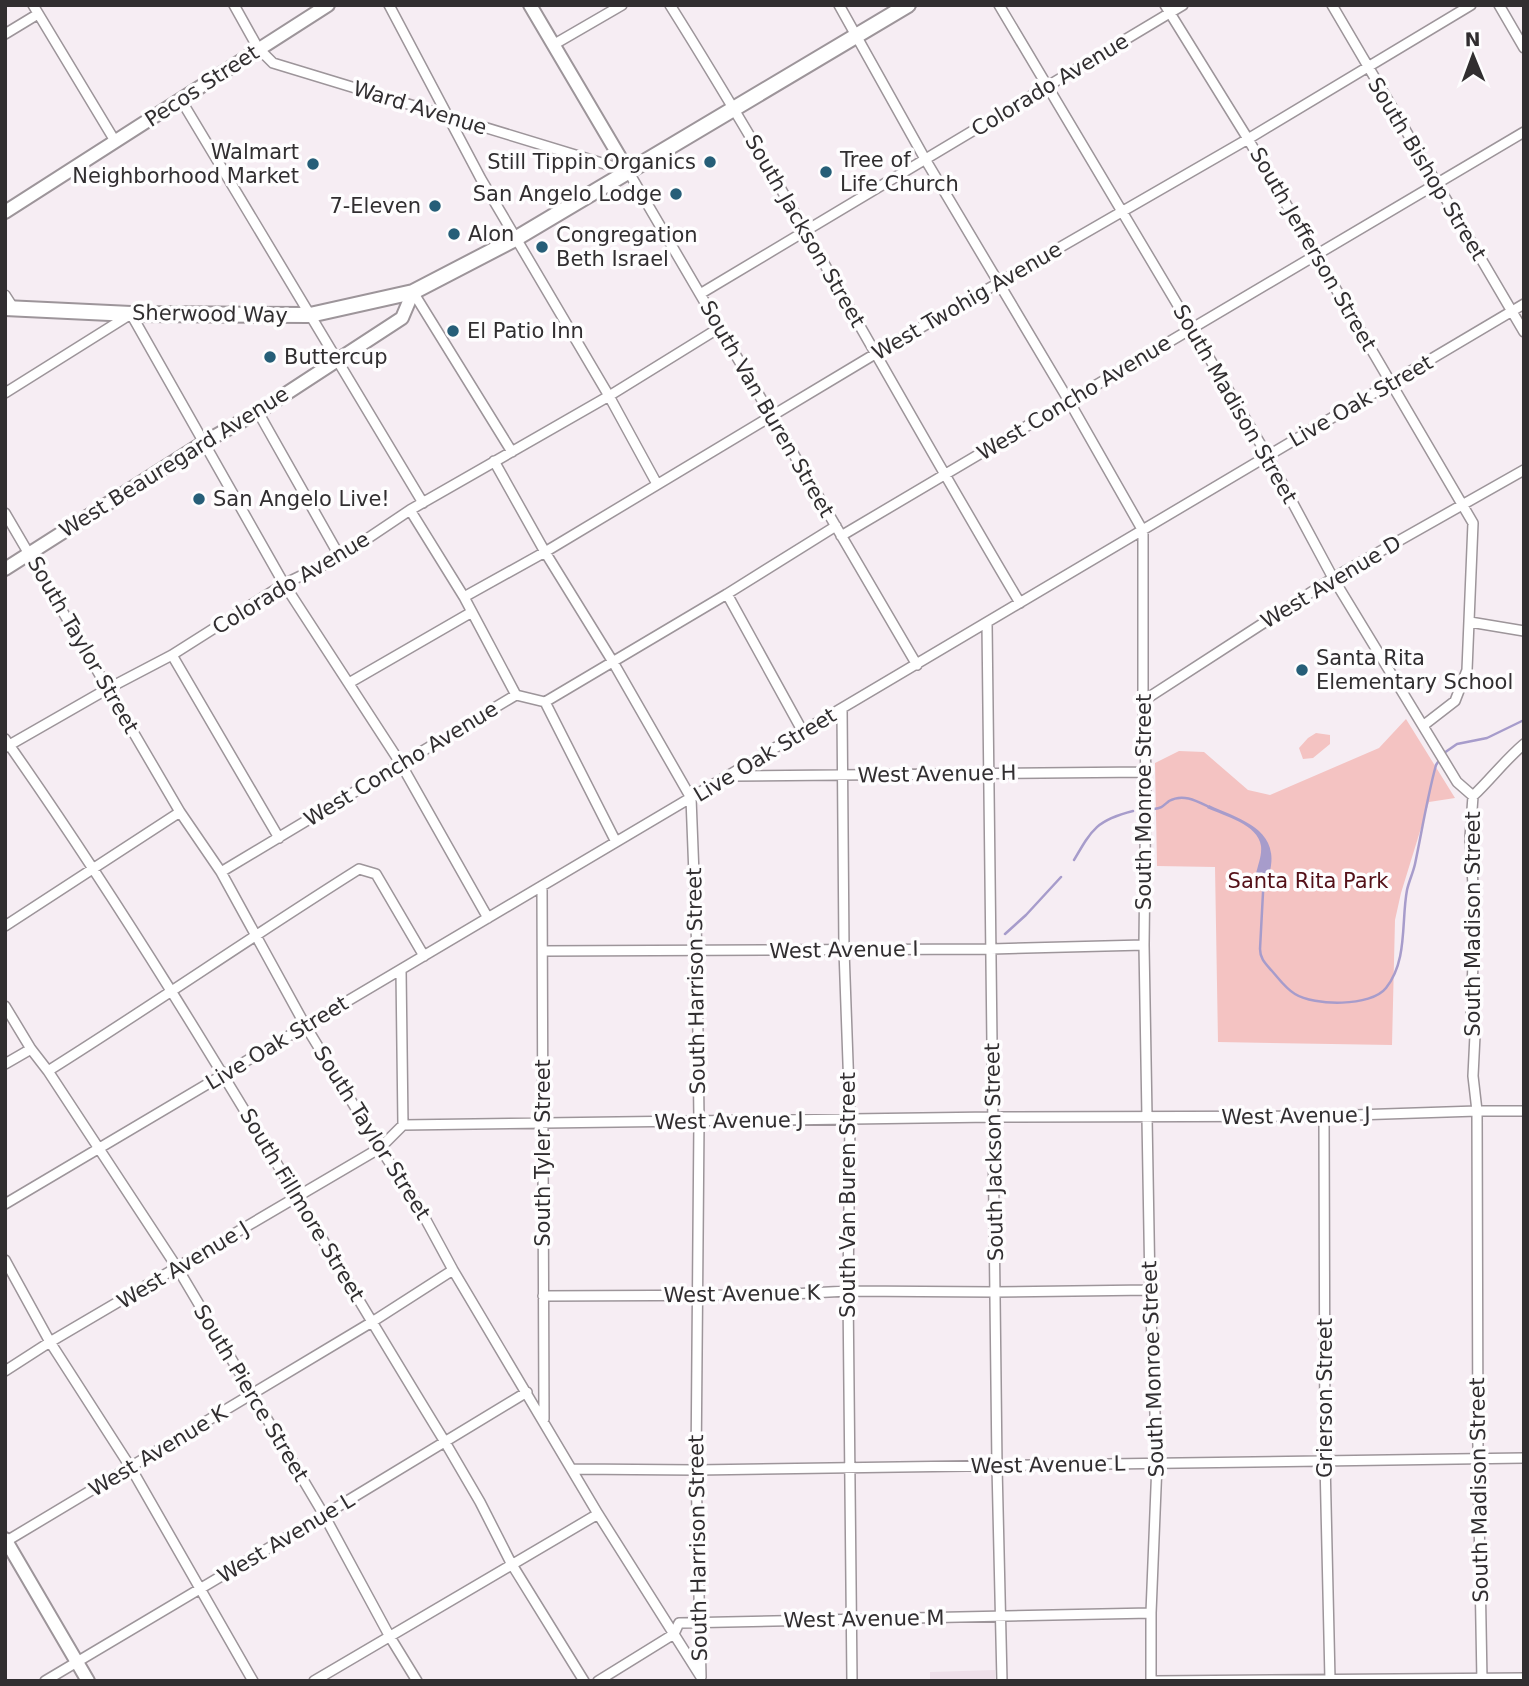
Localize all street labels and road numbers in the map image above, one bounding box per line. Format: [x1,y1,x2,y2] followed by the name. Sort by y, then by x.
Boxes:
[967,29,1133,141] street label: Colorado Avenue
[141,40,263,132] street label: Pecos Street
[1363,73,1491,265] street label: South Bishop Street
[350,76,490,140] street label: Ward Avenue
[740,131,870,331] street label: South Jackson Street
[1245,143,1381,355] street label: South Jefferson Street
[868,237,1066,365] street label: West Twohig Avenue
[695,297,839,521] street label: South Van Buren Street
[1168,300,1302,508] street label: South Madison Street
[132,301,288,327] street label: Sherwood Way
[973,331,1175,465] street label: West Concho Avenue
[1285,350,1437,452] street label: Live Oak Street
[55,382,293,542] street label: West Beauregard Avenue
[208,527,374,639] street label: Colorado Avenue
[1257,531,1405,633] street label: West Avenue D
[23,552,143,738] street label: South Taylor Street
[1132,694,1156,910] street label: South Monroe Street
[300,697,502,831] street label: West Concho Avenue
[690,703,840,807] street label: Live Oak Street
[857,761,1017,787] street label: West Avenue H
[1461,811,1485,1037] street label: South Madison Street
[682,867,710,1095] street label: South Harrison Street
[769,937,919,963] street label: West Avenue I
[202,991,352,1095] street label: Live Oak Street
[309,1042,435,1224] street label: South Taylor Street
[980,1043,1008,1261] street label: South Jackson Street
[531,1059,555,1247] street label: South Tyler Street
[836,1072,860,1318] street label: South Van Buren Street
[1221,1103,1371,1129] street label: West Avenue J
[235,1104,369,1306] street label: South Fillmore Street
[654,1108,804,1134] street label: West Avenue J
[113,1216,253,1314] street label: West Avenue J
[1137,1260,1169,1478] street label: South Monroe Street
[663,1281,822,1307] street label: West Avenue K
[189,1300,313,1486] street label: South Pierce Street
[1313,1318,1337,1478] street label: Grierson Street
[1465,1377,1493,1603] street label: South Madison Street
[85,1400,232,1502] street label: West Avenue K
[684,1434,712,1662] street label: South Harrison Street
[970,1452,1126,1478] street label: West Avenue L
[214,1488,359,1588] street label: West Avenue L
[783,1606,945,1632] street label: West Avenue M

